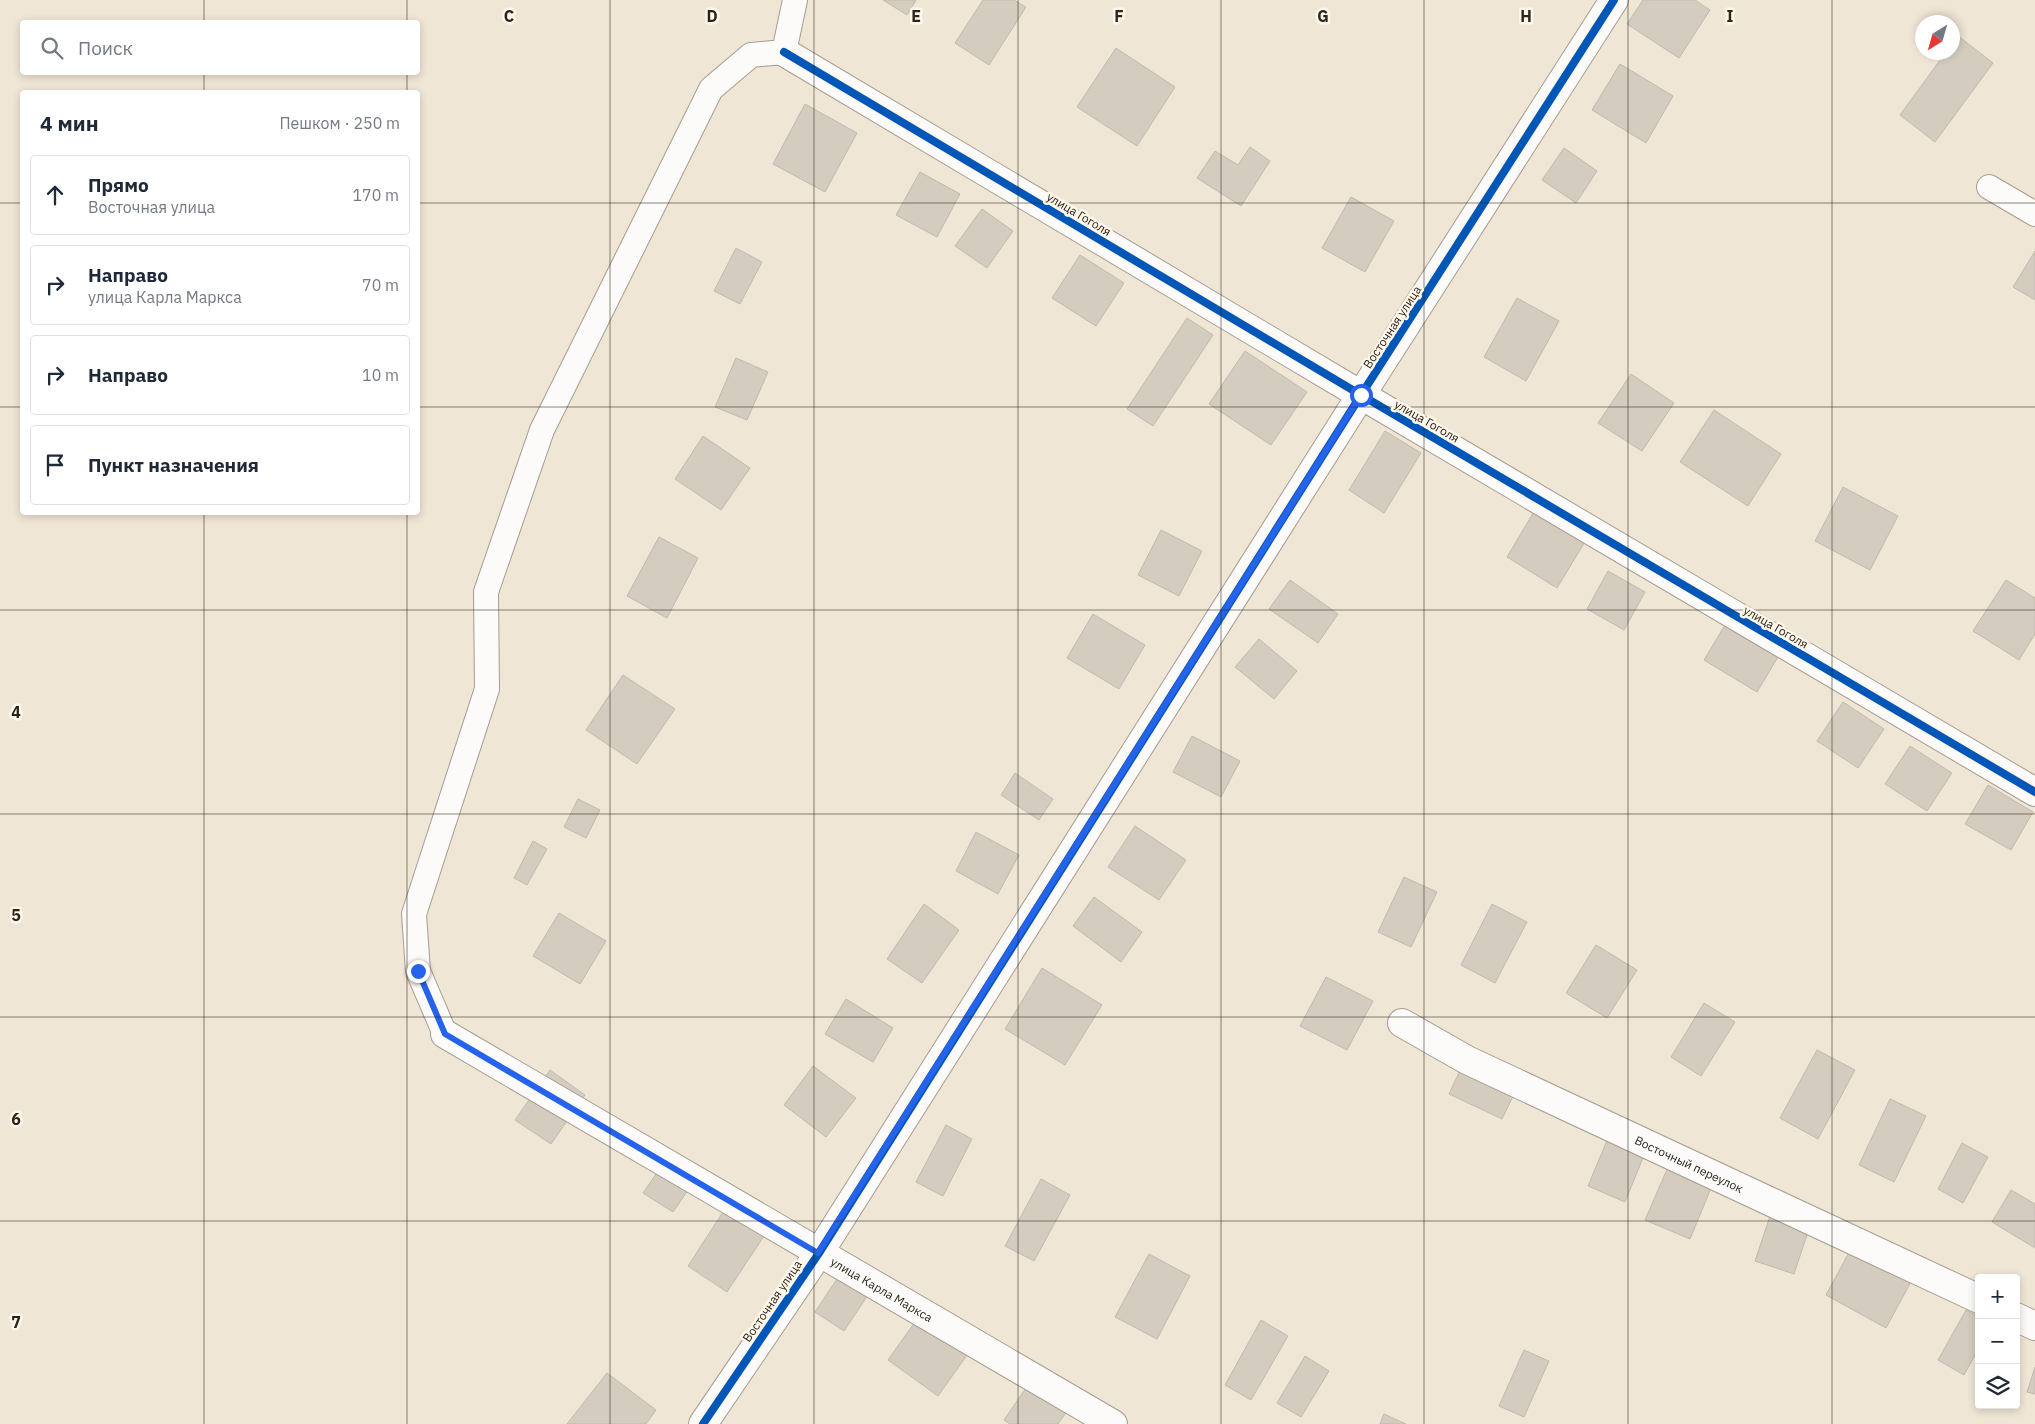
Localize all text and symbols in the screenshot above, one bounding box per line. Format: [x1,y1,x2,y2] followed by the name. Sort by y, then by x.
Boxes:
[504,6,514,26] text: C
[706,6,718,26] text: D
[911,6,921,26] text: E
[1114,6,1124,26] text: F
[1317,6,1329,26] text: G
[1520,6,1532,26] text: H
[1727,6,1734,26] text: I
[1915,15,1960,60] north arrow
[20,20,420,75] search box
[38,34,66,62] icon: search
[78,36,133,60] text: Поиск
[40,109,99,137] text: 4 мин
[279,113,400,133] text: Пешком · 250 m
[88,173,149,197] text: Прямо
[41,181,69,209] icon: ahead
[352,185,399,205] text: 170 m
[1044,189,1114,239] street label: улица Гоголя
[88,197,215,217] text: Восточная улица
[88,263,168,287] text: Направо
[41,271,69,299] icon: right
[362,275,399,295] text: 70 m
[1360,282,1425,371] street label: Восточная улица
[88,287,242,307] text: улица Карла Маркса
[41,361,69,389] icon: right
[88,363,168,387] text: Направо
[362,365,399,385] text: 10 m
[1350,384,1373,407] route start
[1392,396,1462,446] street label: улица Гоголя
[41,451,69,479] icon: arrive
[88,453,259,477] text: Пункт назначения
[1741,602,1811,652] street label: улица Гоголя
[11,702,21,722] text: 4
[11,905,21,925] text: 5
[407,960,430,983] route end
[11,1109,21,1129] text: 6
[1633,1132,1746,1196] street label: Восточный переулок
[828,1254,936,1325] street label: улица Карла Маркса
[739,1257,805,1345] street label: Восточная улица
[1975,1274,2020,1409] map controls
[1975,1274,2020,1319] button: +
[11,1312,21,1332] text: 7
[1975,1319,2020,1364] button: −
[1975,1364,2020,1409] button: layers

